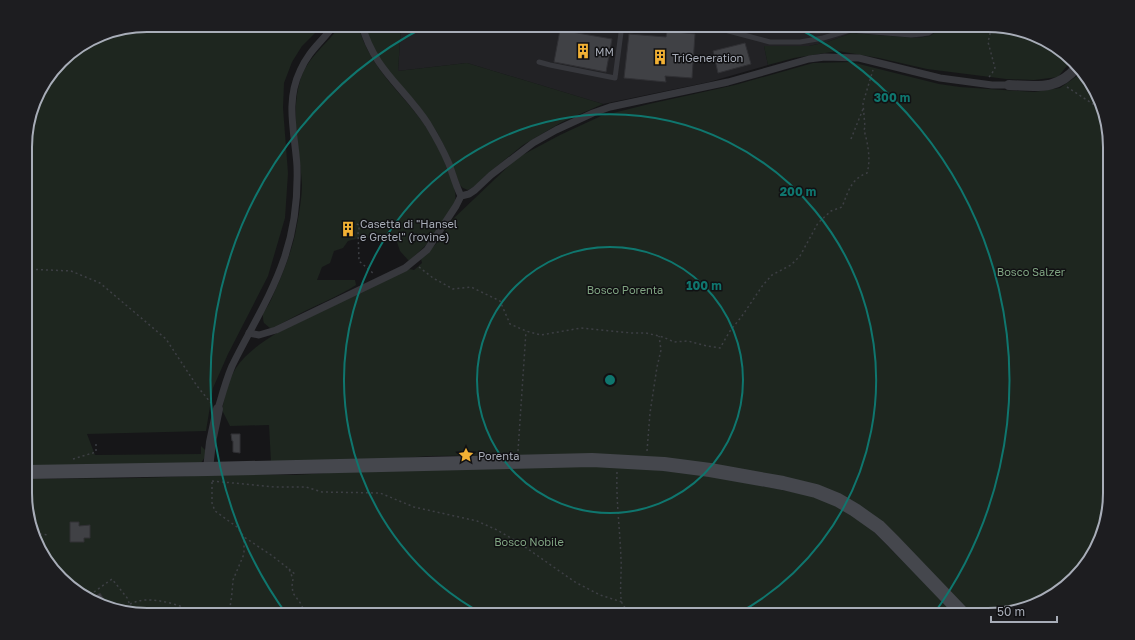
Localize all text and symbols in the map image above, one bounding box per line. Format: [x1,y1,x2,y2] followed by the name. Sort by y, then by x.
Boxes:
[574,42,592,60] building icon: MM
[595,45,614,58] place label: MM
[651,48,669,66] building icon: TriGeneration
[672,51,743,64] place label: TriGeneration
[874,90,910,105] text: 300 m
[780,184,816,199] text: 200 m
[360,217,458,243] place label: Casetta di "Hansel e Gretel" (rovine)
[339,220,357,238] building icon: Casetta di "Hansel e Gretel" (rovine)
[997,265,1066,278] park label: Bosco Salzer
[686,278,722,293] text: 100 m
[587,283,663,296] park label: Bosco Porenta
[603,373,617,387] centre of rings
[457,446,475,464] place icon: Porenta
[478,449,520,462] place label: Porenta
[494,535,564,548] park label: Bosco Nobile
[991,598,1057,624] scale bar
[997,604,1025,619] text: 50 m

